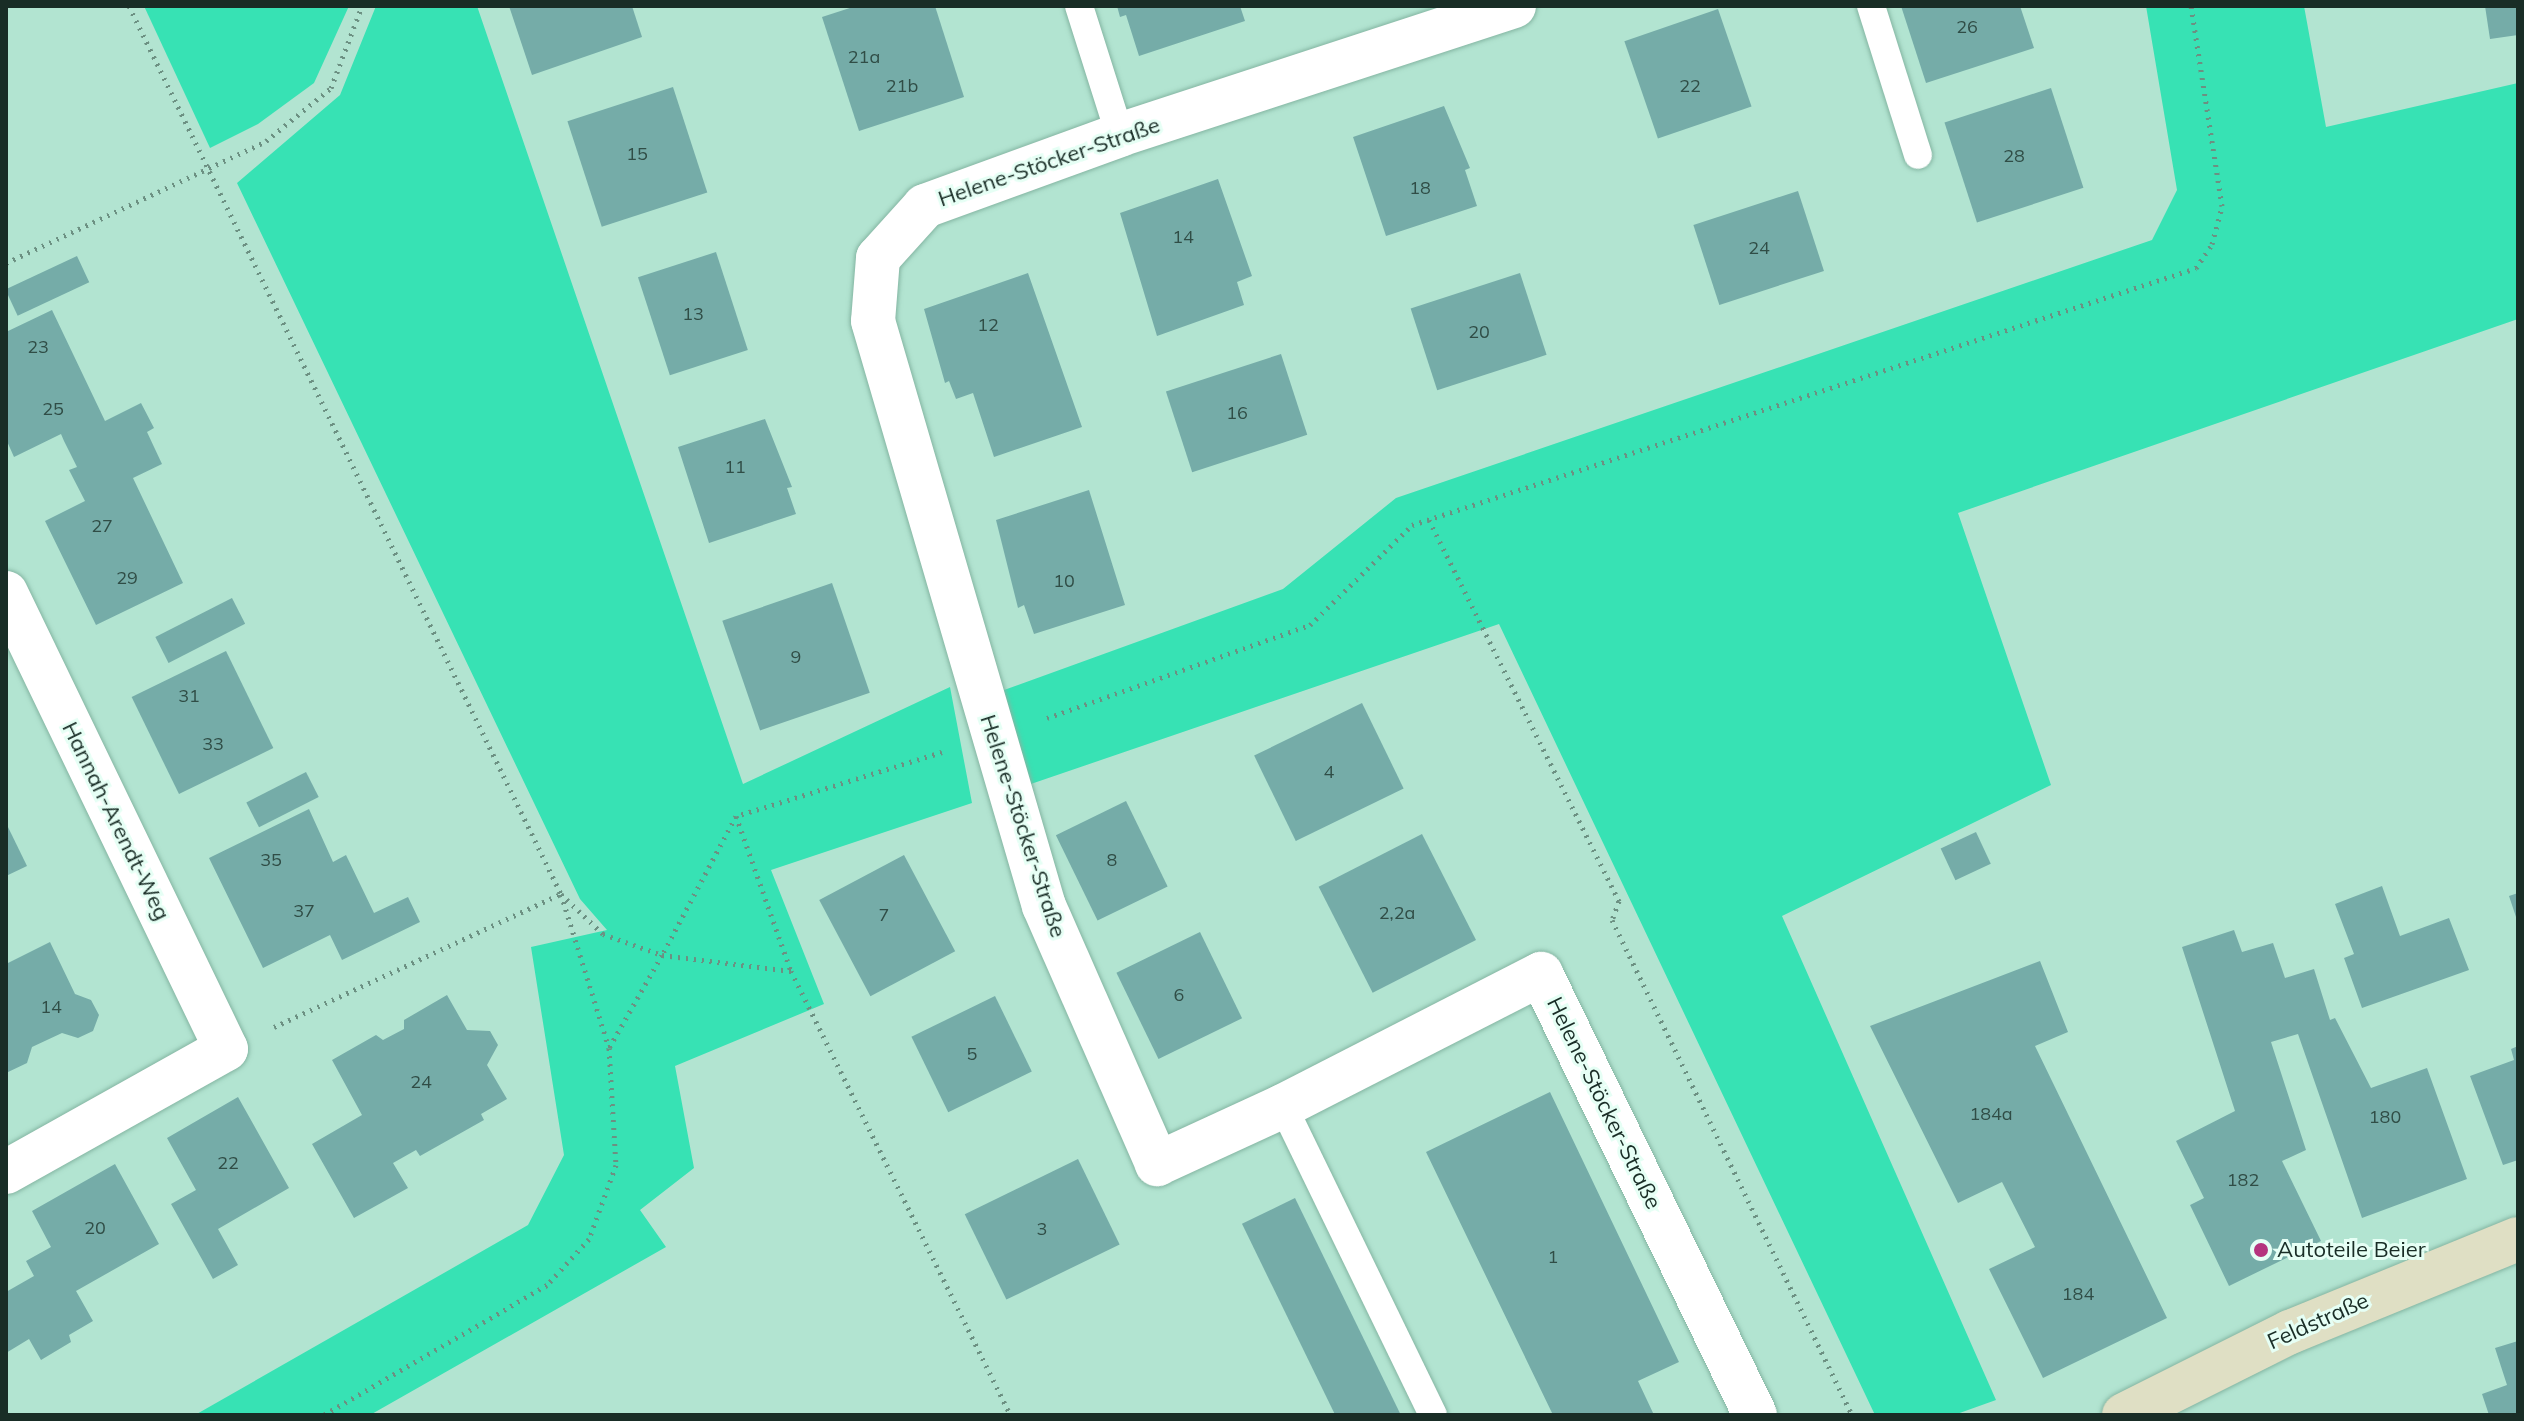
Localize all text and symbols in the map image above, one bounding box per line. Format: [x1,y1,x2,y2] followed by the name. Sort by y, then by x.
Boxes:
[1956,16,1978,38] house number: 26
[848,46,880,68] house number: 21a
[886,75,918,97] house number: 21b
[1679,75,1701,97] house number: 22
[935,112,1163,212] street label: Helene-Stöcker-Straße
[626,143,648,165] house number: 15
[2003,145,2025,167] house number: 28
[1409,177,1431,199] house number: 18
[1172,226,1194,248] house number: 14
[1748,237,1770,259] house number: 24
[682,303,704,325] house number: 13
[977,314,999,336] house number: 12
[1468,321,1490,343] house number: 20
[27,336,49,358] house number: 23
[42,398,64,420] house number: 25
[1226,402,1248,424] house number: 16
[724,456,746,478] house number: 11
[91,515,113,537] house number: 27
[116,567,138,589] house number: 29
[1053,570,1075,592] house number: 10
[791,646,801,668] house number: 9
[178,685,200,707] house number: 31
[974,711,1072,941] street label: Helene-Stöcker-Straße
[57,718,175,924] street label: Hannah-Arendt-Weg
[202,733,224,755] house number: 33
[1324,761,1334,783] house number: 4
[260,849,282,871] house number: 35
[1107,849,1117,871] house number: 8
[293,900,315,922] house number: 37
[1379,902,1415,924] house number: 2,2a
[879,904,889,926] house number: 7
[1174,984,1184,1006] house number: 6
[1541,993,1667,1213] street label: Helene-Stöcker-Straße
[40,996,62,1018] house number: 14
[967,1043,977,1065] house number: 5
[410,1071,432,1093] house number: 24
[1969,1103,2013,1125] house number: 184a
[2369,1106,2401,1128] house number: 180
[217,1152,239,1174] house number: 22
[2227,1169,2259,1191] house number: 182
[84,1217,106,1239] house number: 20
[1037,1218,1047,1240] house number: 3
[2277,1237,2426,1263] place label: Autoteile Beier
[2252,1241,2270,1259] marker: Autoteile Beier
[1548,1246,1558,1268] house number: 1
[2062,1283,2094,1305] house number: 184
[2263,1287,2373,1355] street label: Feldstraße

